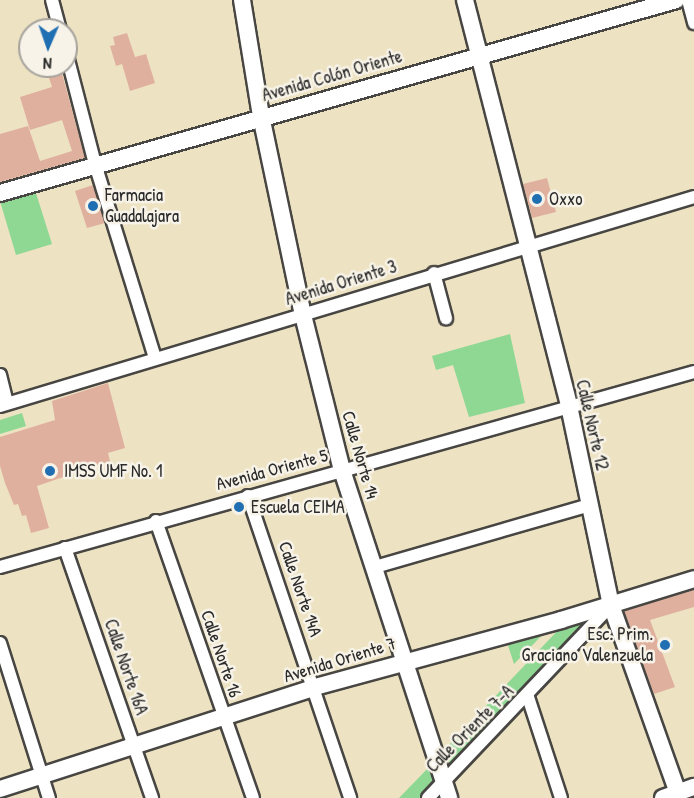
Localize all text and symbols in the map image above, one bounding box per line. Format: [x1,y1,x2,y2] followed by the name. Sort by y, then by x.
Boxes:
[18,18,78,78] north arrow
[260,46,404,106] street label: Avenida Colón Oriente
[43,53,52,75] text: N
[105,185,179,228] place label: Farmacia Guadalajara
[549,188,582,210] place label: Oxxo
[530,192,544,206] marker: Oxxo
[86,199,100,213] marker: Farmacia Guadalajara
[283,256,399,310] street label: Avenida Oriente 3
[571,378,613,472] street label: Calle Norte 12
[337,409,383,501] street label: Calle Norte 14
[214,445,330,495] street label: Avenida Oriente 5
[64,460,162,482] place label: IMSS UMF No. 1
[41,462,59,480] marker: IMSS UMF No. 1
[251,496,345,518] place label: Escuela CEIMA
[232,500,246,514] marker: Escuela CEIMA
[274,539,326,639] street label: Calle Norte 14A
[196,607,246,701] street label: Calle Norte 16
[100,616,152,718] street label: Calle Norte 16A
[522,624,653,666] place label: Esc. Prim. Graciano Valenzuela
[281,633,399,687] street label: Avenida Oriente 7
[658,638,672,652] marker: Esc. Prim. Graciano Valenzuela
[422,681,518,777] street label: Calle Oriente 7-A

